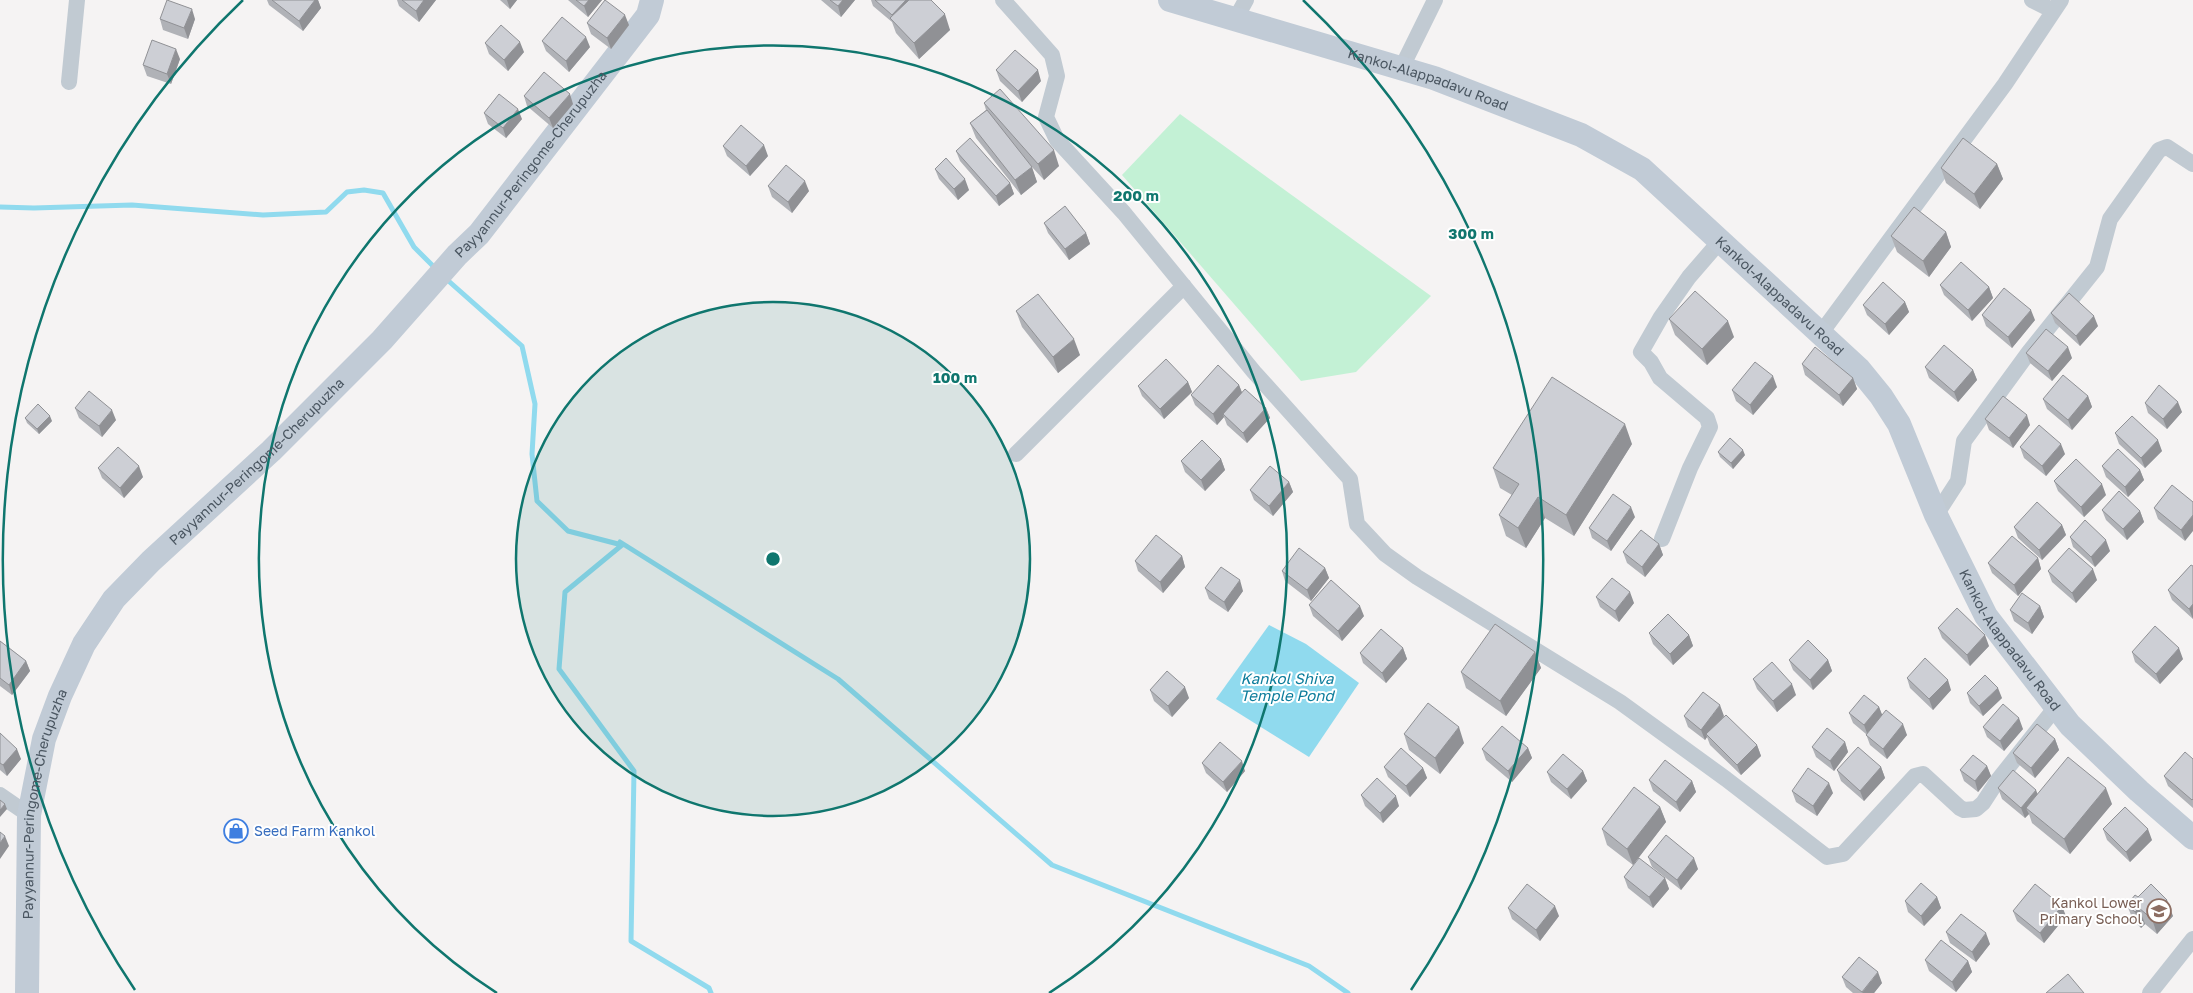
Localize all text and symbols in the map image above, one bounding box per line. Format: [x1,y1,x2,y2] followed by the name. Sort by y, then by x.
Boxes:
[1346,44,1511,114] street label: Kankol-Alappadavu Road
[451,67,610,261] street label: Payyannur-Peringome-Cherupuzha
[1113,186,1159,204] text: 200 m
[1448,224,1494,242] text: 300 m
[1712,232,1848,359] street label: Kankol-Alappadavu Road
[933,368,977,386] text: 100 m
[165,374,347,548] street label: Payyannur-Peringome-Cherupuzha
[764,550,782,568] centre of rings
[1956,566,2065,714] street label: Kankol-Alappadavu Road
[1240,669,1335,704] water label: Kankol Shiva Temple Pond
[19,686,70,920] street label: Payyannur-Peringome-Cherupuzha
[223,818,249,844] shop icon: Seed Farm Kankol
[254,822,375,839] place label: Seed Farm Kankol
[2040,894,2143,927] place label: Kankol Lower Primary School
[2146,898,2172,924] school or university icon: Kankol Lower Primary School

